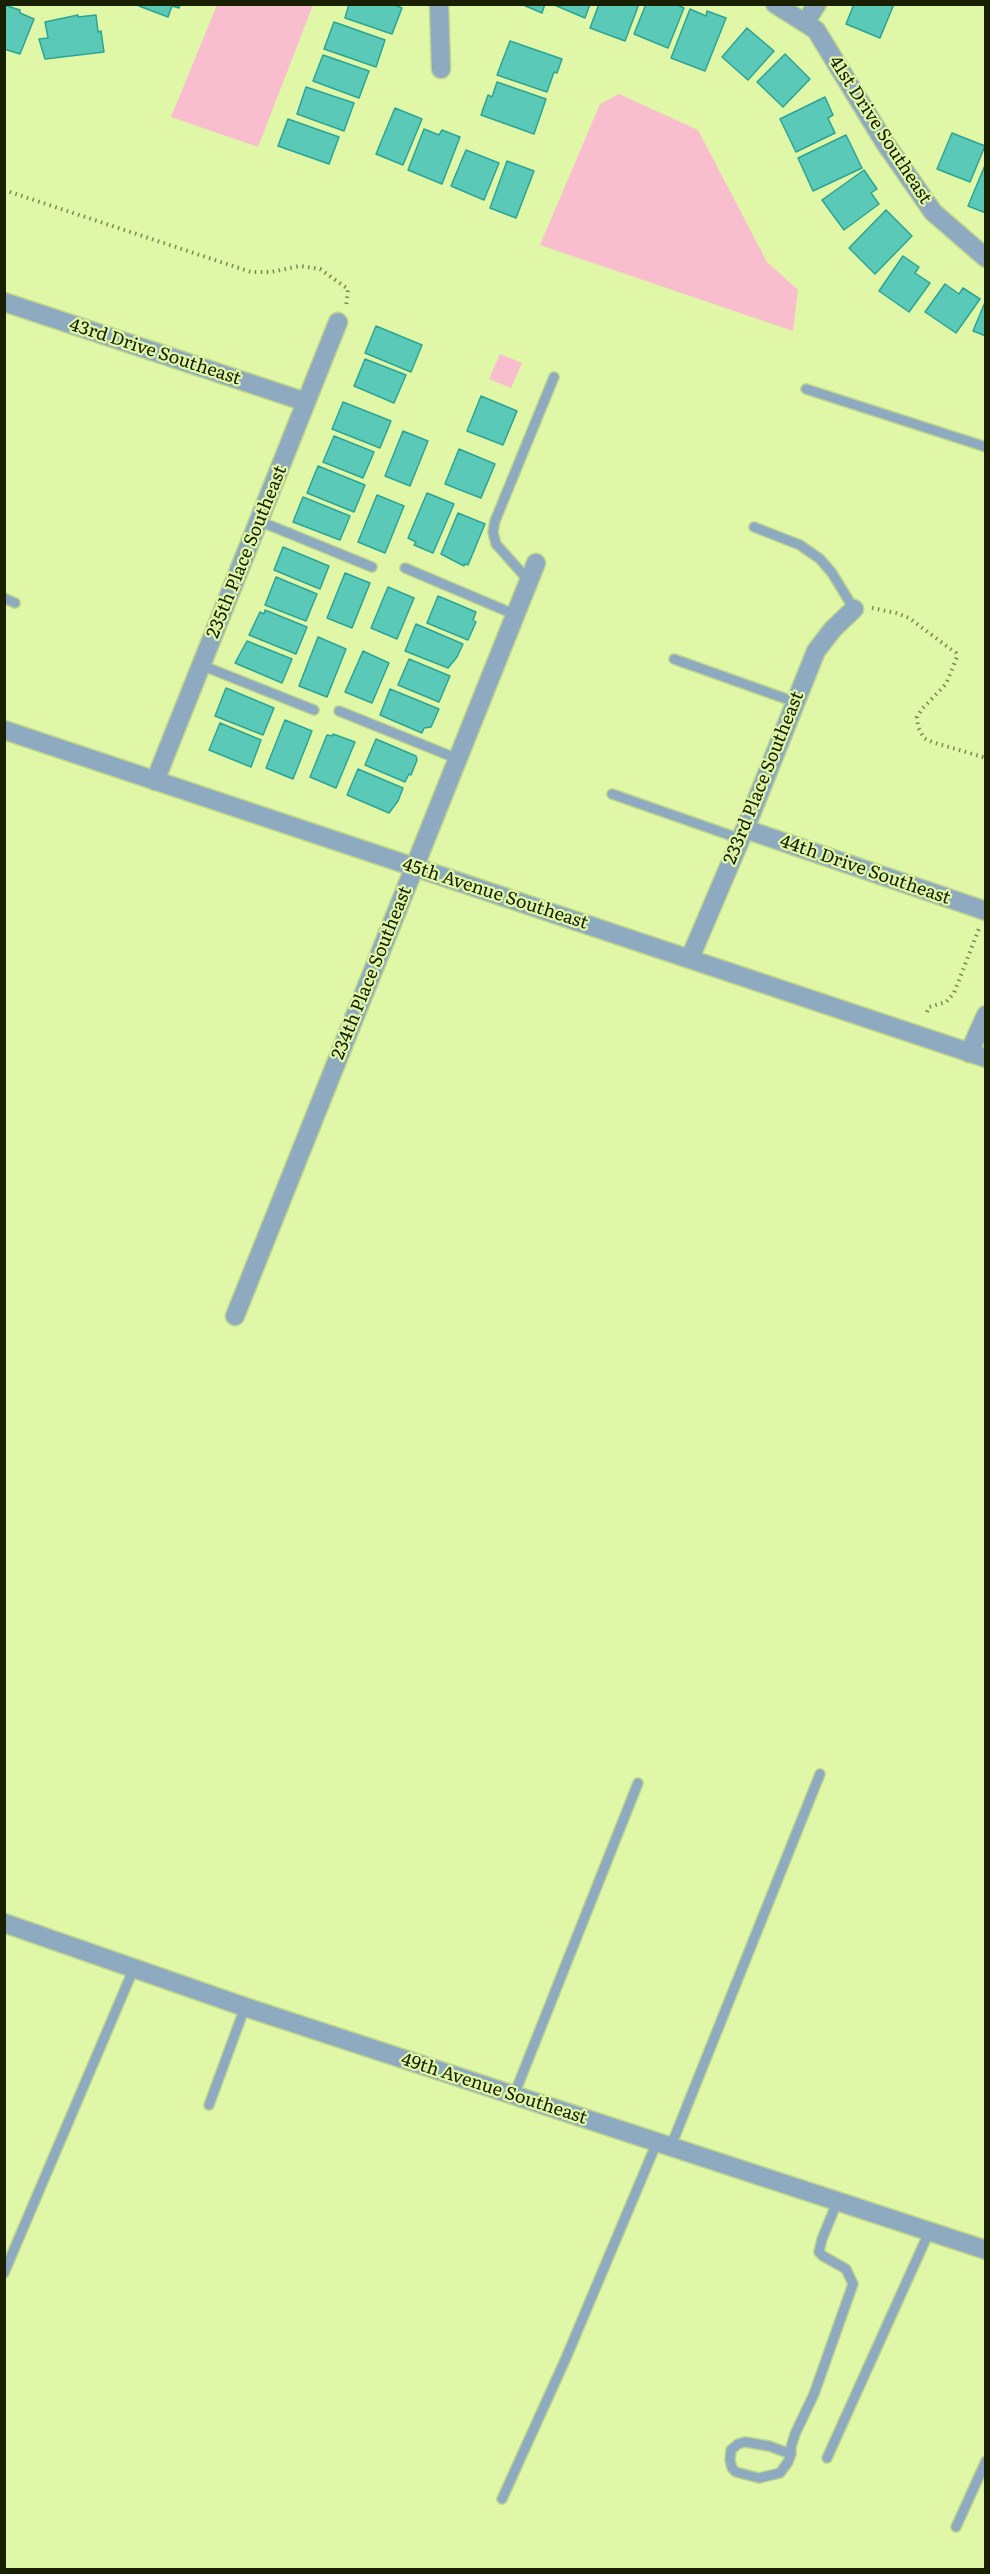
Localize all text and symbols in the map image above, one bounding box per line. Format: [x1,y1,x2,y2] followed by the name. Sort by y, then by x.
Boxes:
[824,52,936,208] street label: 41st Drive Southeast
[67,314,243,390] street label: 43rd Drive Southeast
[202,463,292,641] street label: 235th Place Southeast
[719,688,809,868] street label: 233rd Place Southeast
[777,831,953,909] street label: 44th Drive Southeast
[399,854,591,934] street label: 45th Avenue Southeast
[327,883,417,1063] street label: 234th Place Southeast
[398,2049,590,2129] street label: 49th Avenue Southeast

